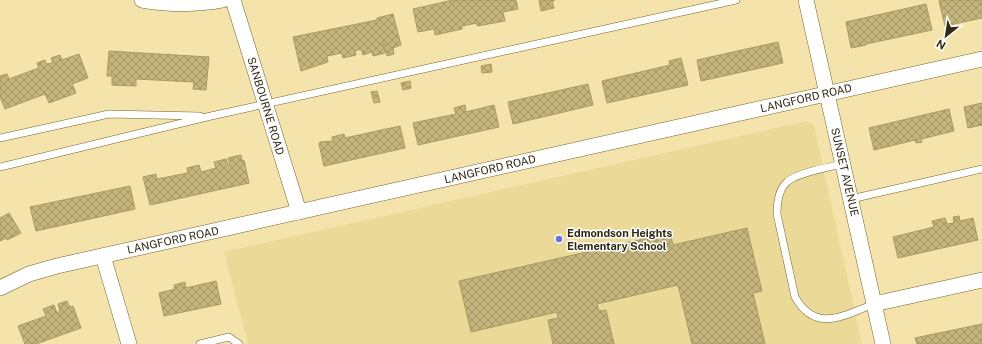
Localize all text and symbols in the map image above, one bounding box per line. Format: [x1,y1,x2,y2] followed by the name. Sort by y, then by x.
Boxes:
[926,16,966,56] north arrow
[934,37,948,52] text: N
[245,55,287,157] street label: SANBOURNE ROAD
[759,82,853,114] street label: LANGFORD ROAD
[829,127,861,218] street label: SUNSET AVENUE
[443,153,537,185] street label: LANGFORD ROAD
[126,224,220,256] street label: LANGFORD ROAD
[567,227,673,252] place label: Edmondson Heights Elementary School
[554,234,564,244] marker: Edmondson Heights Elementary School

